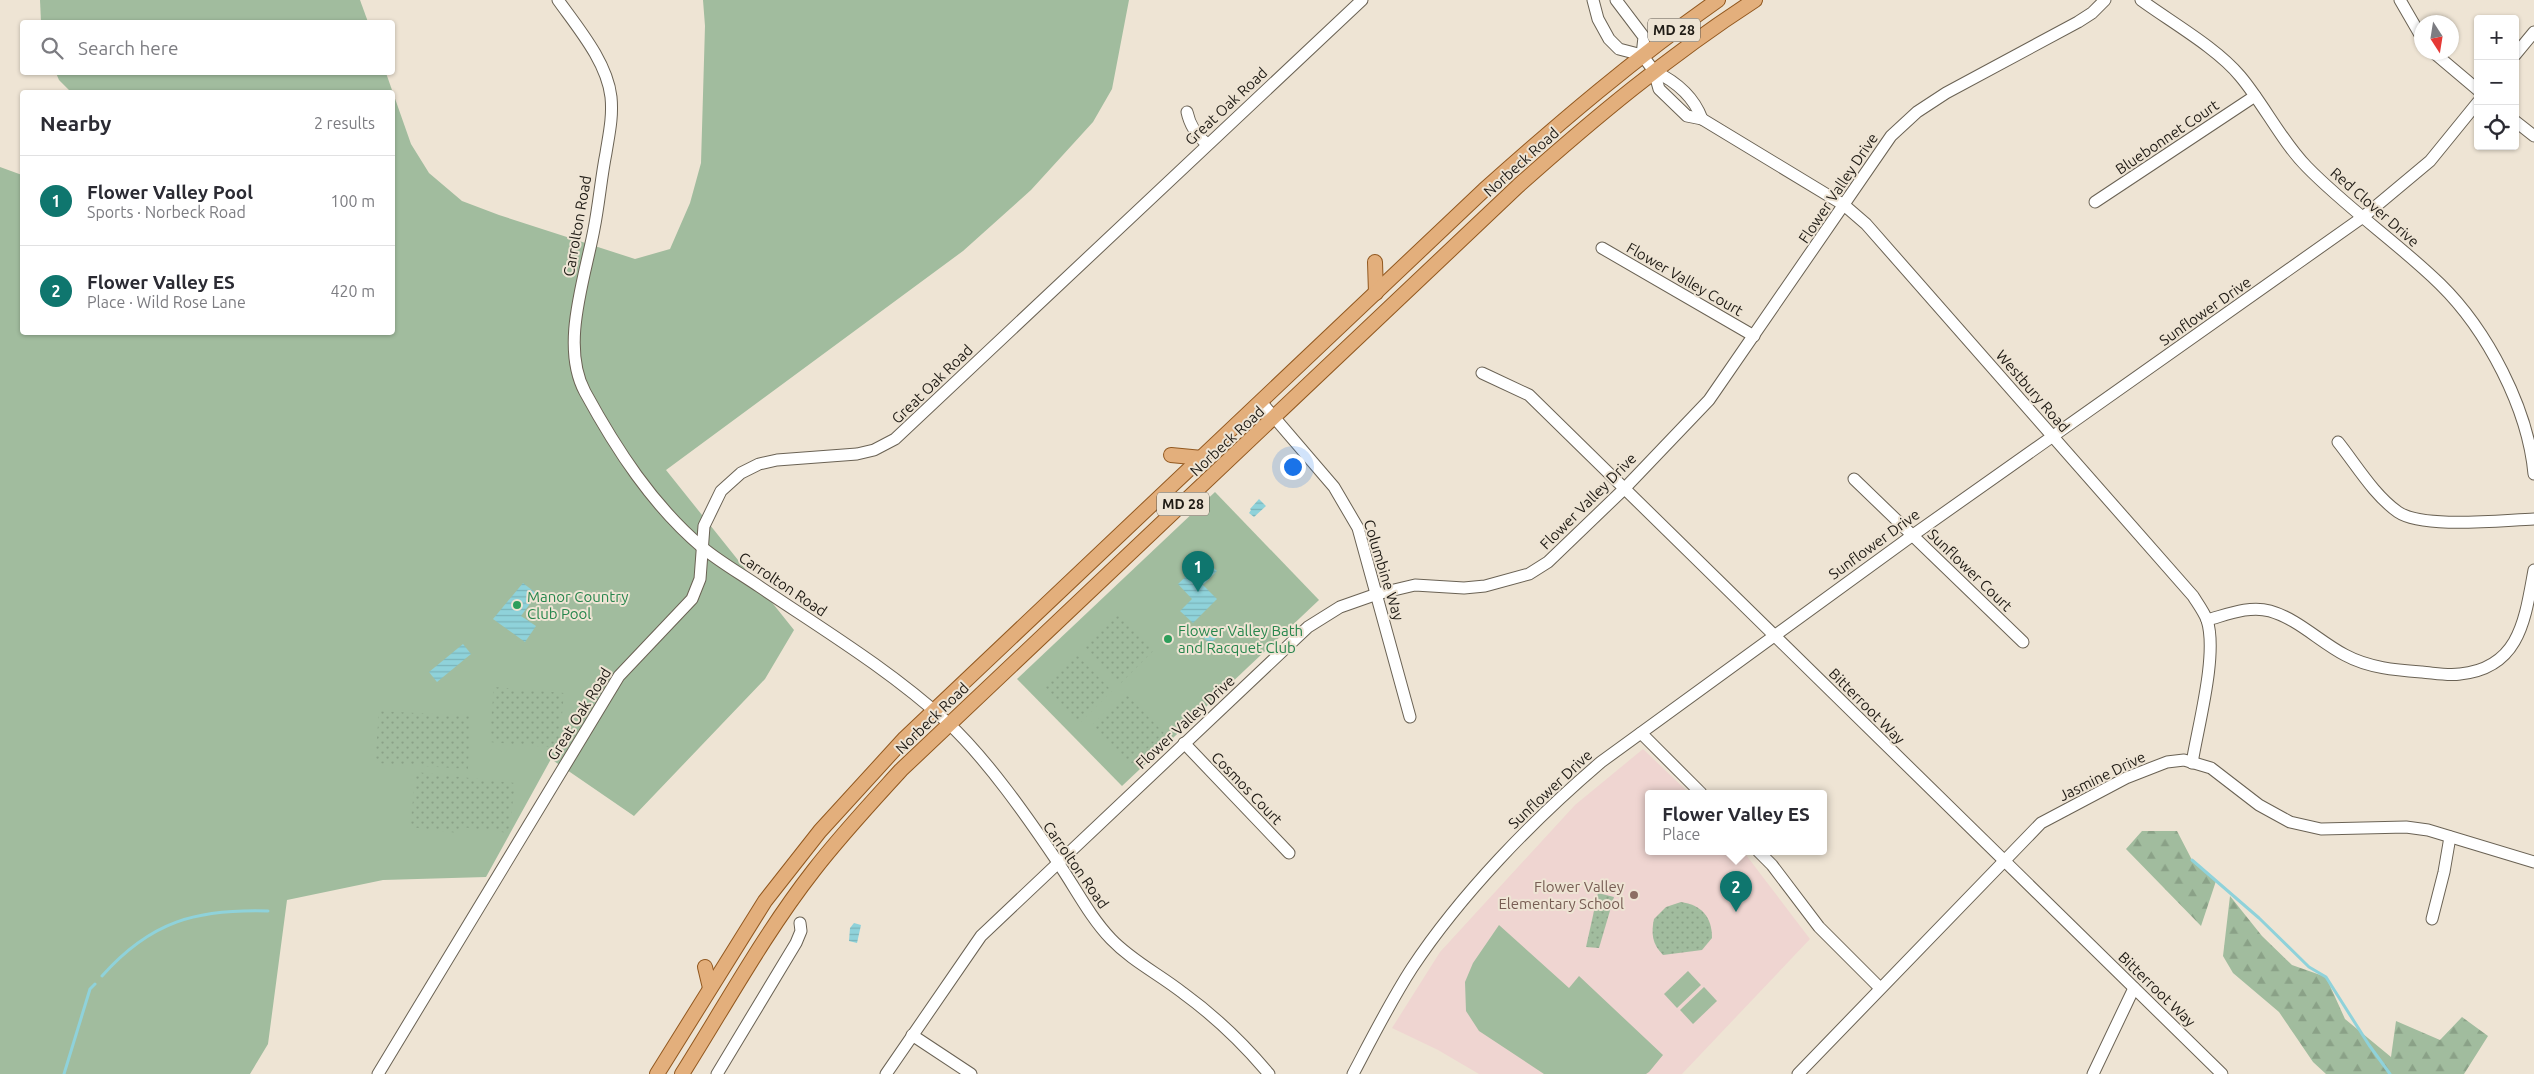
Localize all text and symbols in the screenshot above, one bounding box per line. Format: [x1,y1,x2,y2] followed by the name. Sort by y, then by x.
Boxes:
[2414,15,2459,60] north arrow
[2474,15,2519,150] map controls
[2474,15,2519,60] button: +
[1648,18,1700,42] road number: MD 28
[20,20,395,75] search box
[38,34,66,62] icon: search
[78,37,178,59] text: Search here
[2474,60,2519,105] button: −
[1181,64,1271,148] street label: Great Oak Road
[2112,96,2222,178] street label: Bluebonnet Court
[2474,105,2519,150] button: locate
[40,111,111,135] text: Nearby
[314,114,375,132] text: 2 results
[1480,124,1562,200] street label: Norbeck Road
[1795,130,1881,246] street label: Flower Valley Drive
[2327,164,2423,250] street label: Red Clover Drive
[560,174,594,278] street label: Carrolton Road
[87,181,253,203] text: Flower Valley Pool
[51,192,61,210] text: 1
[330,192,375,210] text: 100 m
[87,203,246,221] text: Sports · Norbeck Road
[1624,239,1746,319] street label: Flower Valley Court
[87,271,235,293] text: Flower Valley ES
[2156,273,2254,349] street label: Sunflower Drive
[51,282,61,300] text: 2
[330,282,375,300] text: 420 m
[87,293,246,311] text: Place · Wild Rose Lane
[888,341,976,427] street label: Great Oak Road
[1993,347,2073,435] street label: Westbury Road
[1187,402,1267,480] street label: Norbeck Road
[1536,449,1640,553] street label: Flower Valley Drive
[1280,454,1306,480] your location
[1157,492,1209,516] road number: MD 28
[1825,505,1923,583] street label: Sunflower Drive
[1361,517,1407,623] street label: Columbine Way
[1924,525,2016,615] street label: Sunflower Court
[736,548,830,620] street label: Carrolton Road
[1182,551,1214,592] pin: 1
[527,588,628,622] place label: Manor Country Club Pool
[511,599,523,611] marker: Manor Country Club Pool
[1178,622,1303,656] place label: Flower Valley Bath and Racquet Club
[1162,633,1174,645] marker: Flower Valley Bath and Racquet Club
[544,665,614,763] street label: Great Oak Road
[1826,665,1908,747] street label: Bitterroot Way
[1132,672,1238,772] street label: Flower Valley Drive
[892,679,972,757] street label: Norbeck Road
[1505,746,1595,832] street label: Sunflower Drive
[1208,748,1286,828] street label: Cosmos Court
[2056,748,2148,804] street label: Jasmine Drive
[1645,790,1827,855] popup
[1662,803,1810,825] text: Flower Valley ES
[1040,818,1112,912] street label: Carrolton Road
[1662,825,1700,843] text: Place
[1720,871,1752,912] pin: 2
[1498,878,1624,912] place label: Flower Valley Elementary School
[1628,889,1640,901] marker: Flower Valley Elementary School
[2115,948,2199,1030] street label: Bitterroot Way

